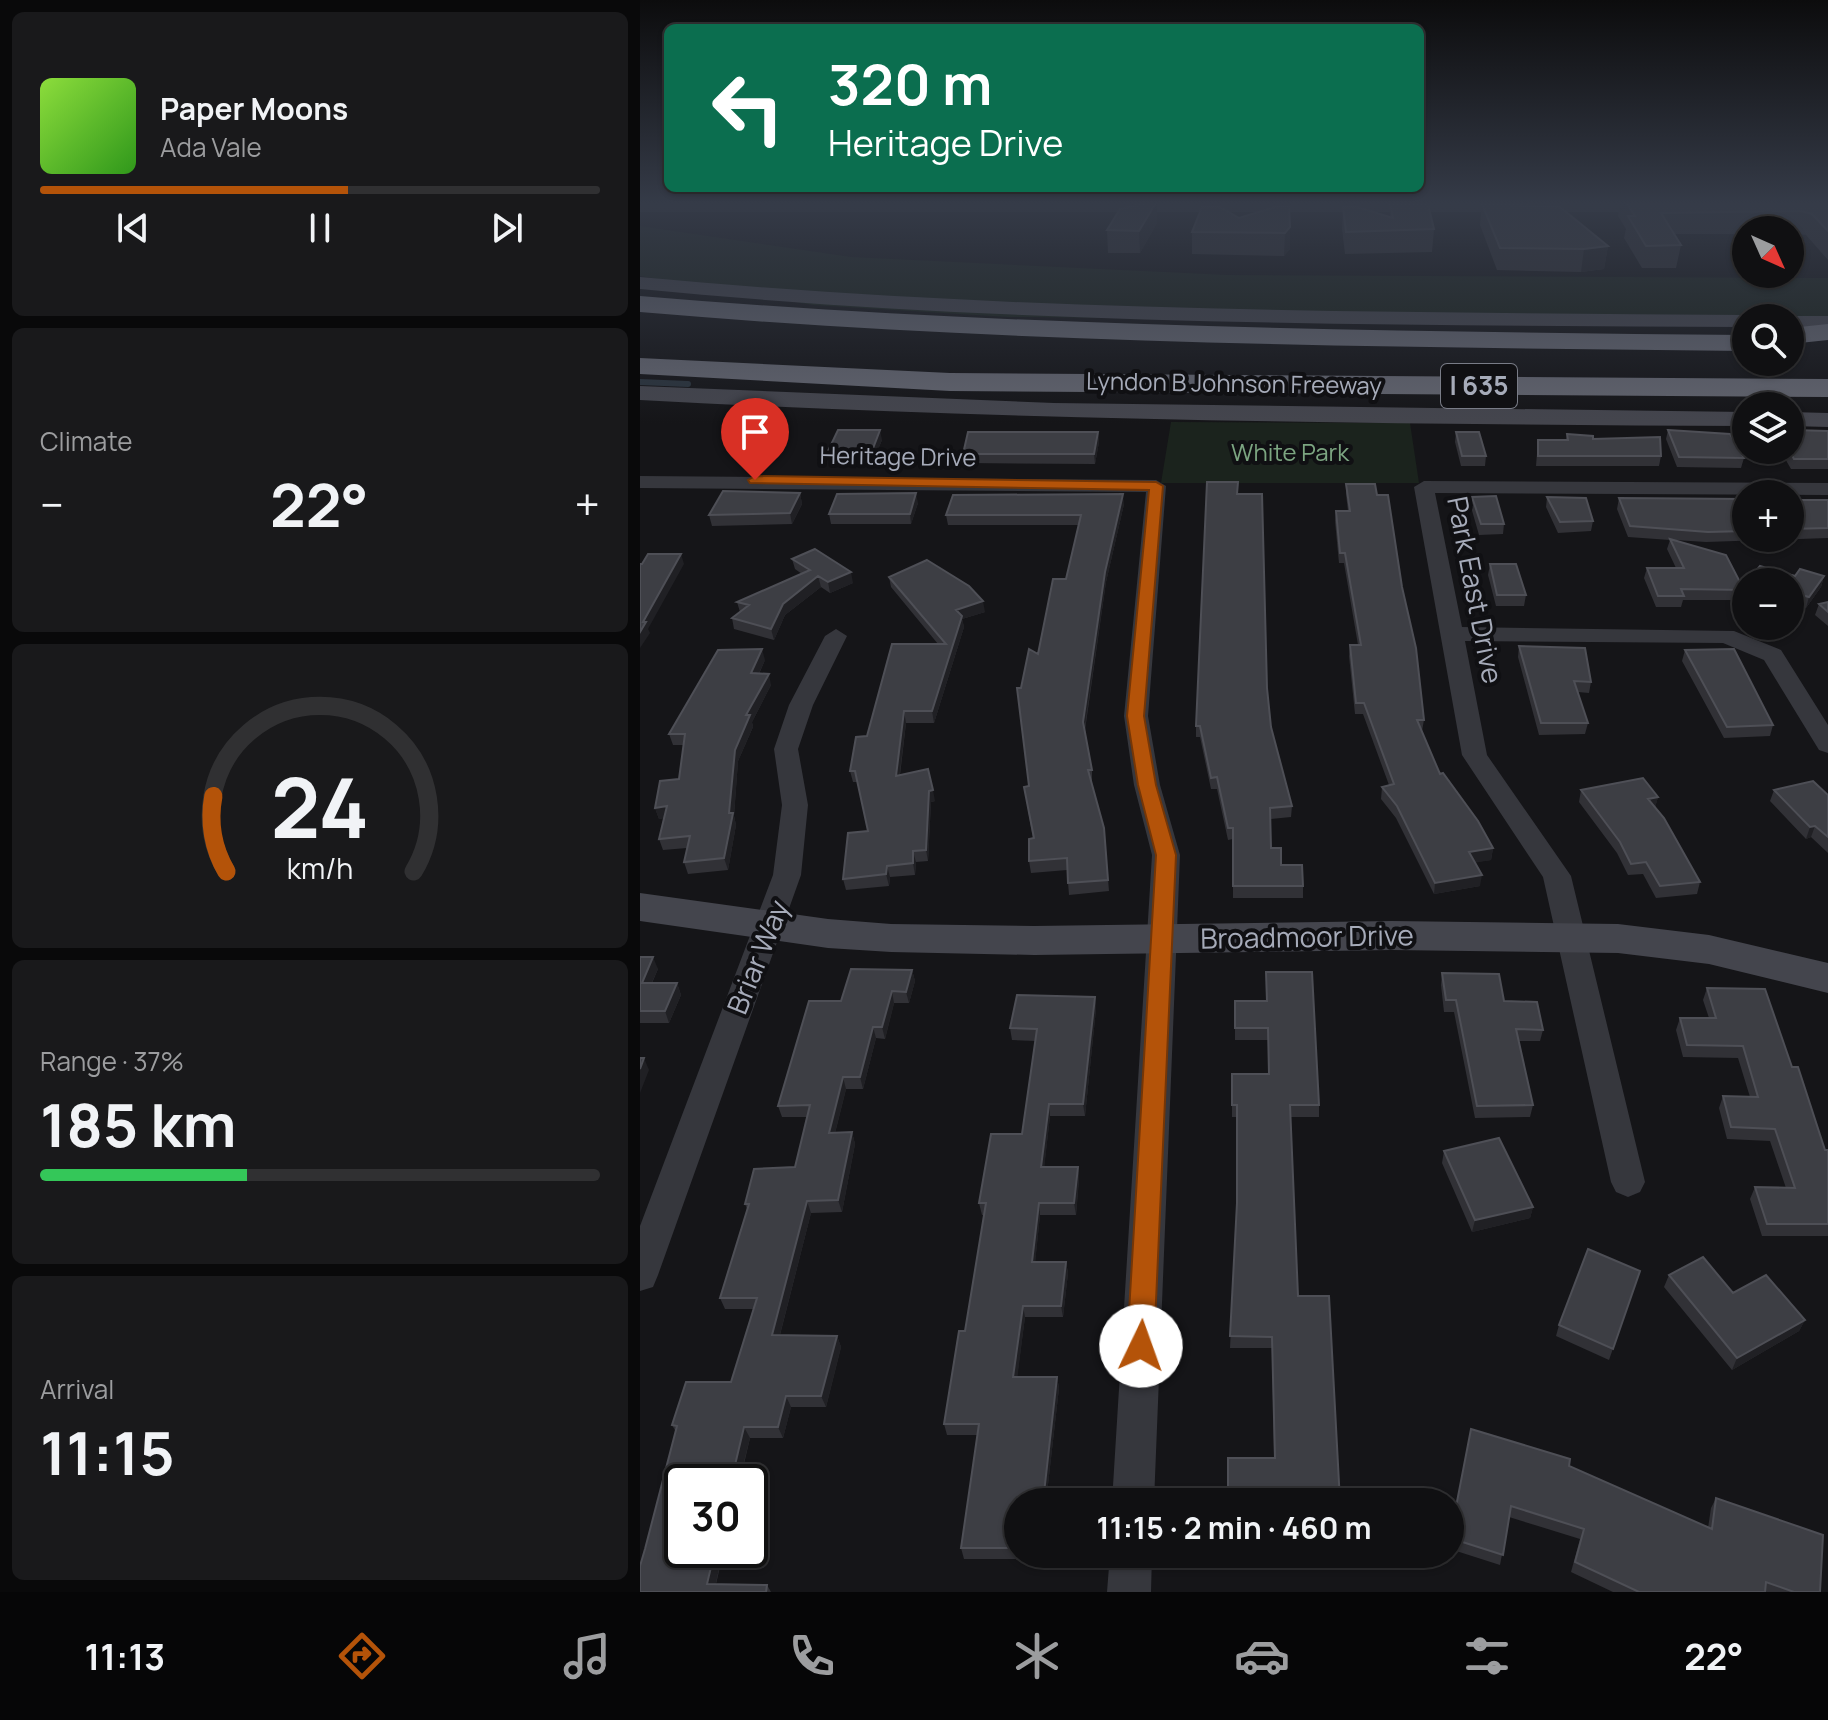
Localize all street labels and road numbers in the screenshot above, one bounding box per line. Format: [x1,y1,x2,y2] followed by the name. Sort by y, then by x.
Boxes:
[1086,363,1382,402] street label: Lyndon B Johnson Freeway
[1441,364,1517,408] road number: I 635
[819,438,977,473] street label: Heritage Drive
[1439,493,1513,687] street label: Park East Drive
[717,894,797,1019] street label: Briar Way
[1200,915,1414,957] street label: Broadmoor Drive

